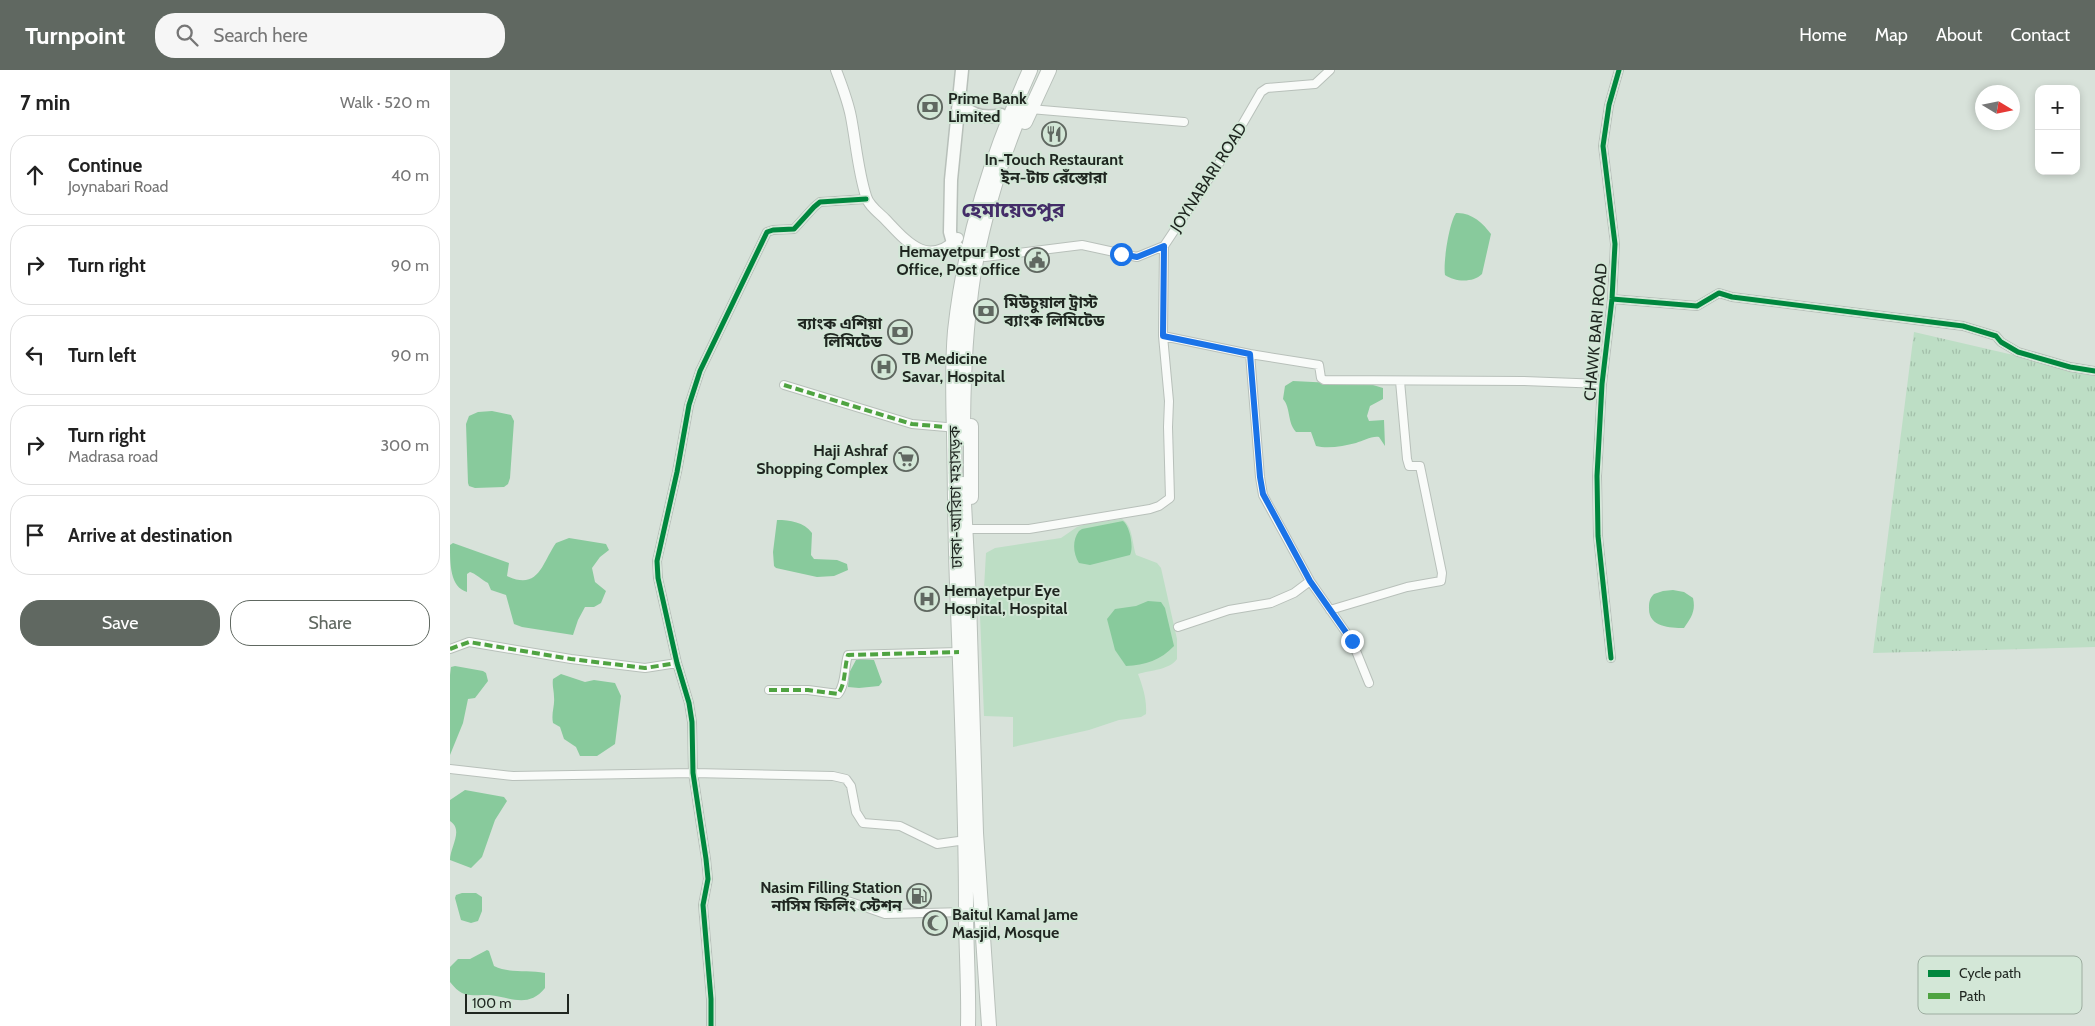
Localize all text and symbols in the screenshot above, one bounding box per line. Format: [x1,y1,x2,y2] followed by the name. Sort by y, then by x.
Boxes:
[155,13,505,58] search box
[25,21,125,50] text: Turnpoint
[173,21,201,49] icon: search
[213,24,308,47] text: Search here
[1799,24,1847,46] text: Home
[1875,24,1908,46] text: Map
[1936,24,1982,46] text: About
[2010,24,2070,46] text: Contact
[1975,85,2020,130] north arrow
[2035,85,2080,175] map controls
[2035,85,2080,130] button: +
[948,89,1027,126] place label: Prime Bank Limited
[20,90,70,115] text: 7 min
[340,93,430,112] text: Walk · 520 m
[917,94,943,120] bank icon: Prime Bank Limited
[1166,119,1251,236] street label: JOYNABARI ROAD
[1041,121,1067,147] restaurant icon: In-Touch Restaurant ইন-টাচ রেঁস্তোরা
[2035,130,2080,175] button: −
[985,150,1124,187] place label: In-Touch Restaurant ইন-টাচ রেঁস্তোরা
[68,154,142,177] text: Continue
[21,161,49,189] icon: ahead
[391,166,429,185] text: 40 m
[68,177,169,196] text: Joynabari Road
[961,197,1065,222] district label: হেমায়েতপুর
[897,242,1020,279] place label: Hemayetpur Post Office, Post office
[1110,243,1133,266] route start
[1024,247,1050,273] public building icon: Hemayetpur Post Office, Post office
[21,251,49,279] icon: right
[68,254,146,277] text: Turn right
[391,256,429,275] text: 90 m
[1580,262,1611,402] street label: CHAWK BARI ROAD
[1003,293,1105,330] place label: মিউচুয়াল ট্রাস্ট ব্যাংক লিমিটেড
[973,298,999,324] bank icon: মিউচুয়াল ট্রাস্ট ব্যাংক লিমিটেড
[797,314,882,351] place label: ব্যাংক এশিয়া লিমিটেড
[887,319,913,345] bank icon: ব্যাংক এশিয়া লিমিটেড
[21,341,49,369] icon: left
[68,344,136,367] text: Turn left
[391,346,429,365] text: 90 m
[902,349,1005,386] place label: TB Medicine Savar, Hospital
[871,354,897,380] hospital icon: TB Medicine Savar, Hospital
[68,424,146,447] text: Turn right
[945,424,966,569] street label: ঢাকা-আরিচা মহাসড়ক
[21,431,49,459] icon: right
[380,436,429,455] text: 300 m
[756,441,889,478] place label: Haji Ashraf Shopping Complex
[893,446,919,472] supermarket icon: Haji Ashraf Shopping Complex
[68,447,158,466] text: Madrasa road
[21,521,49,549] icon: arrive
[68,524,232,547] text: Arrive at destination
[944,581,1067,618] place label: Hemayetpur Eye Hospital, Hospital
[914,586,940,612] hospital icon: Hemayetpur Eye Hospital, Hospital
[20,600,220,646] button: Save
[230,600,430,646] button: Share
[1341,630,1364,653] route end
[760,878,903,915] place label: Nasim Filling Station নাসিম ফিলিং স্টেশন
[906,883,932,909] fuel station icon: Nasim Filling Station নাসিম ফিলিং স্টেশন
[952,905,1078,942] place label: Baitul Kamal Jame Masjid, Mosque
[922,910,948,936] mosque icon: Baitul Kamal Jame Masjid, Mosque
[1918,956,2082,1014] legend
[1959,964,2021,982] text: Cycle path
[1959,987,1986,1005] text: Path
[465,991,569,1014] scale bar
[472,994,512,1012] text: 100 m

